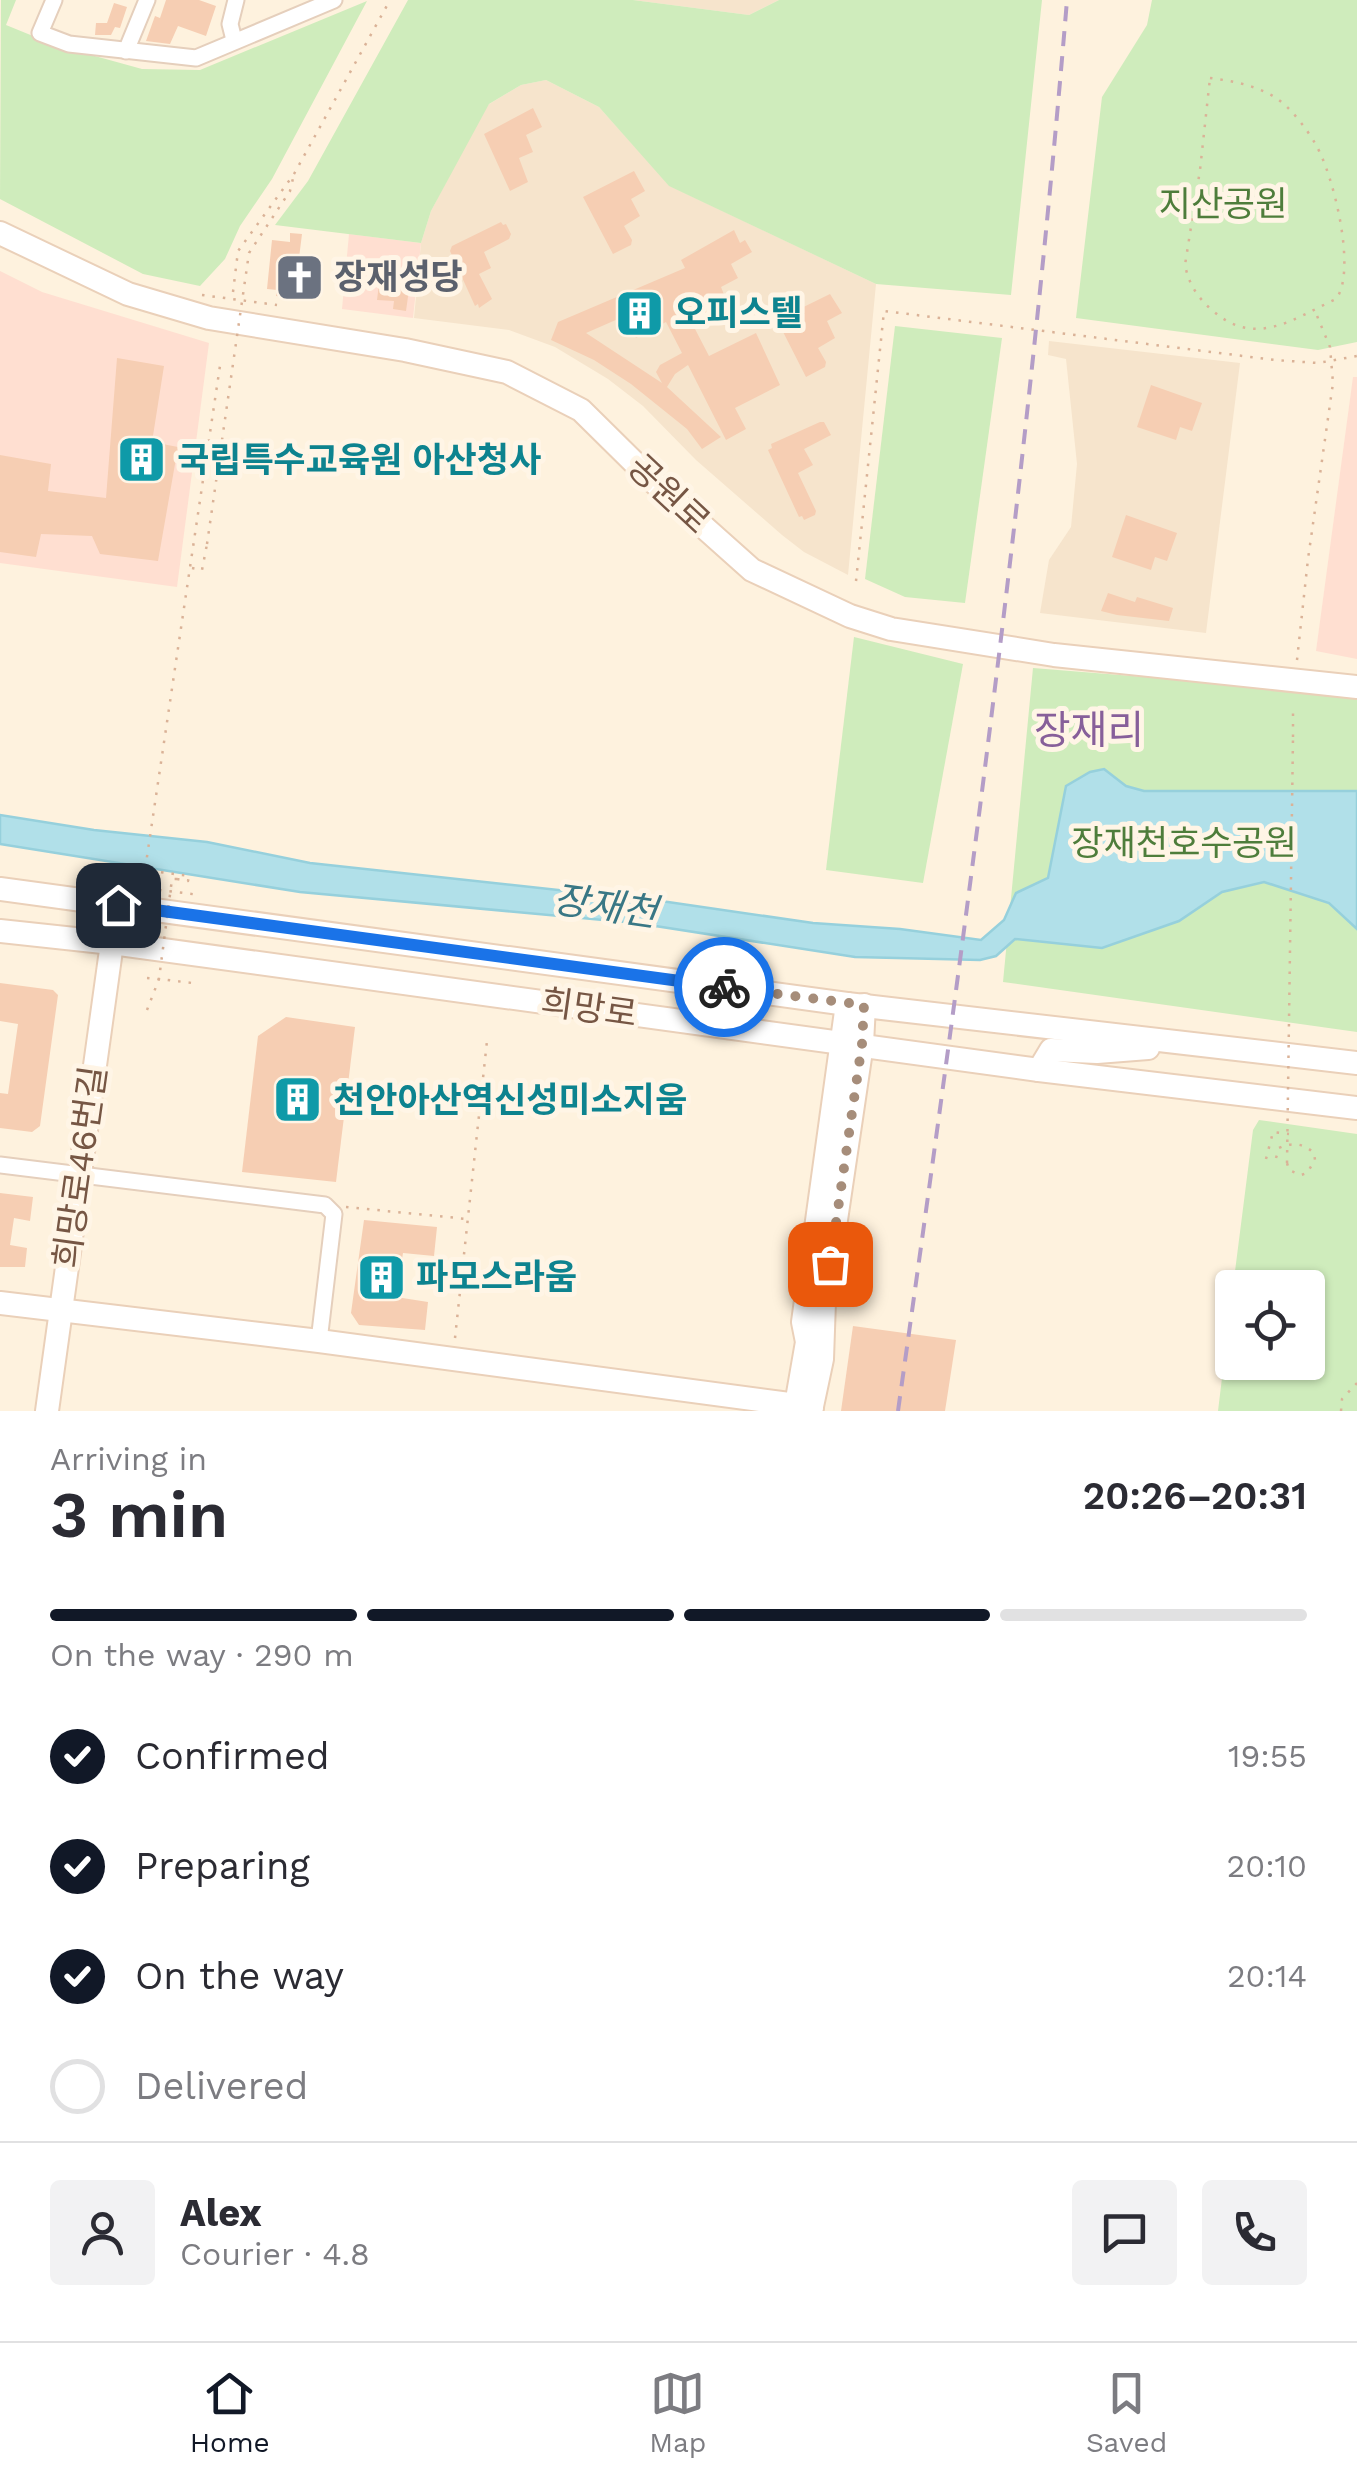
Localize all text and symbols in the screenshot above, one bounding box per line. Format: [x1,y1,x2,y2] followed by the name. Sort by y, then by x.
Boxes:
[1159,183,1287,225] park label: 지산공원
[273,251,325,303] church icon: 장재성당
[334,256,463,298] place label: 장재성당
[613,287,665,339] building icon: 오피스텔
[674,292,803,334] place label: 오피스텔
[116,434,168,486] building icon: 국립특수교육원 아산청사
[177,439,541,481] place label: 국립특수교육원 아산청사
[619,446,719,542] street label: 공원로
[1034,707,1144,754] district label: 장재리
[1071,822,1297,864] park label: 장재천호수공원
[76,863,161,948] pin
[550,877,664,936] water label: 장재천
[91,878,146,933] icon: home
[674,937,774,1037] courier
[697,960,752,1015] icon: bike
[538,980,640,1036] street label: 희망로
[45,1063,115,1271] street label: 희망로46번길
[272,1074,324,1126] building icon: 천안아산역신성미소지움
[333,1079,687,1121] place label: 천안아산역신성미소지움
[788,1222,873,1307] pin
[803,1237,858,1292] icon: bag
[355,1251,407,1303] building icon: 파모스라움
[416,1256,577,1298] place label: 파모스라움
[1215,1270,1325,1380] map controls
[1215,1270,1325,1380] button: locate
[50,1440,207,1478] text: Arriving in
[1083,1474,1307,1518] text: 20:26–20:31
[50,1477,228,1553] text: 3 min
[50,1636,354,1674] text: On the way · 290 m
[50,1729,105,1784] icon: check
[135,1734,330,1778] text: Confirmed
[1228,1737,1307,1775] text: 19:55
[50,1839,105,1894] icon: check
[135,1844,310,1888] text: Preparing
[1227,1847,1307,1885] text: 20:10
[50,1949,105,2004] icon: check
[135,1954,344,1998] text: On the way
[1227,1957,1307,1995] text: 20:14
[135,2064,308,2108] text: Delivered
[50,2180,155,2285] button: person
[1072,2180,1177,2285] button: chat
[1202,2180,1307,2285] button: phone
[180,2191,262,2235] text: Alex
[180,2235,370,2273] text: Courier · 4.8
[190,2366,270,2459] tab: Home
[649,2366,706,2459] tab: Map
[1086,2366,1167,2459] tab: Saved

